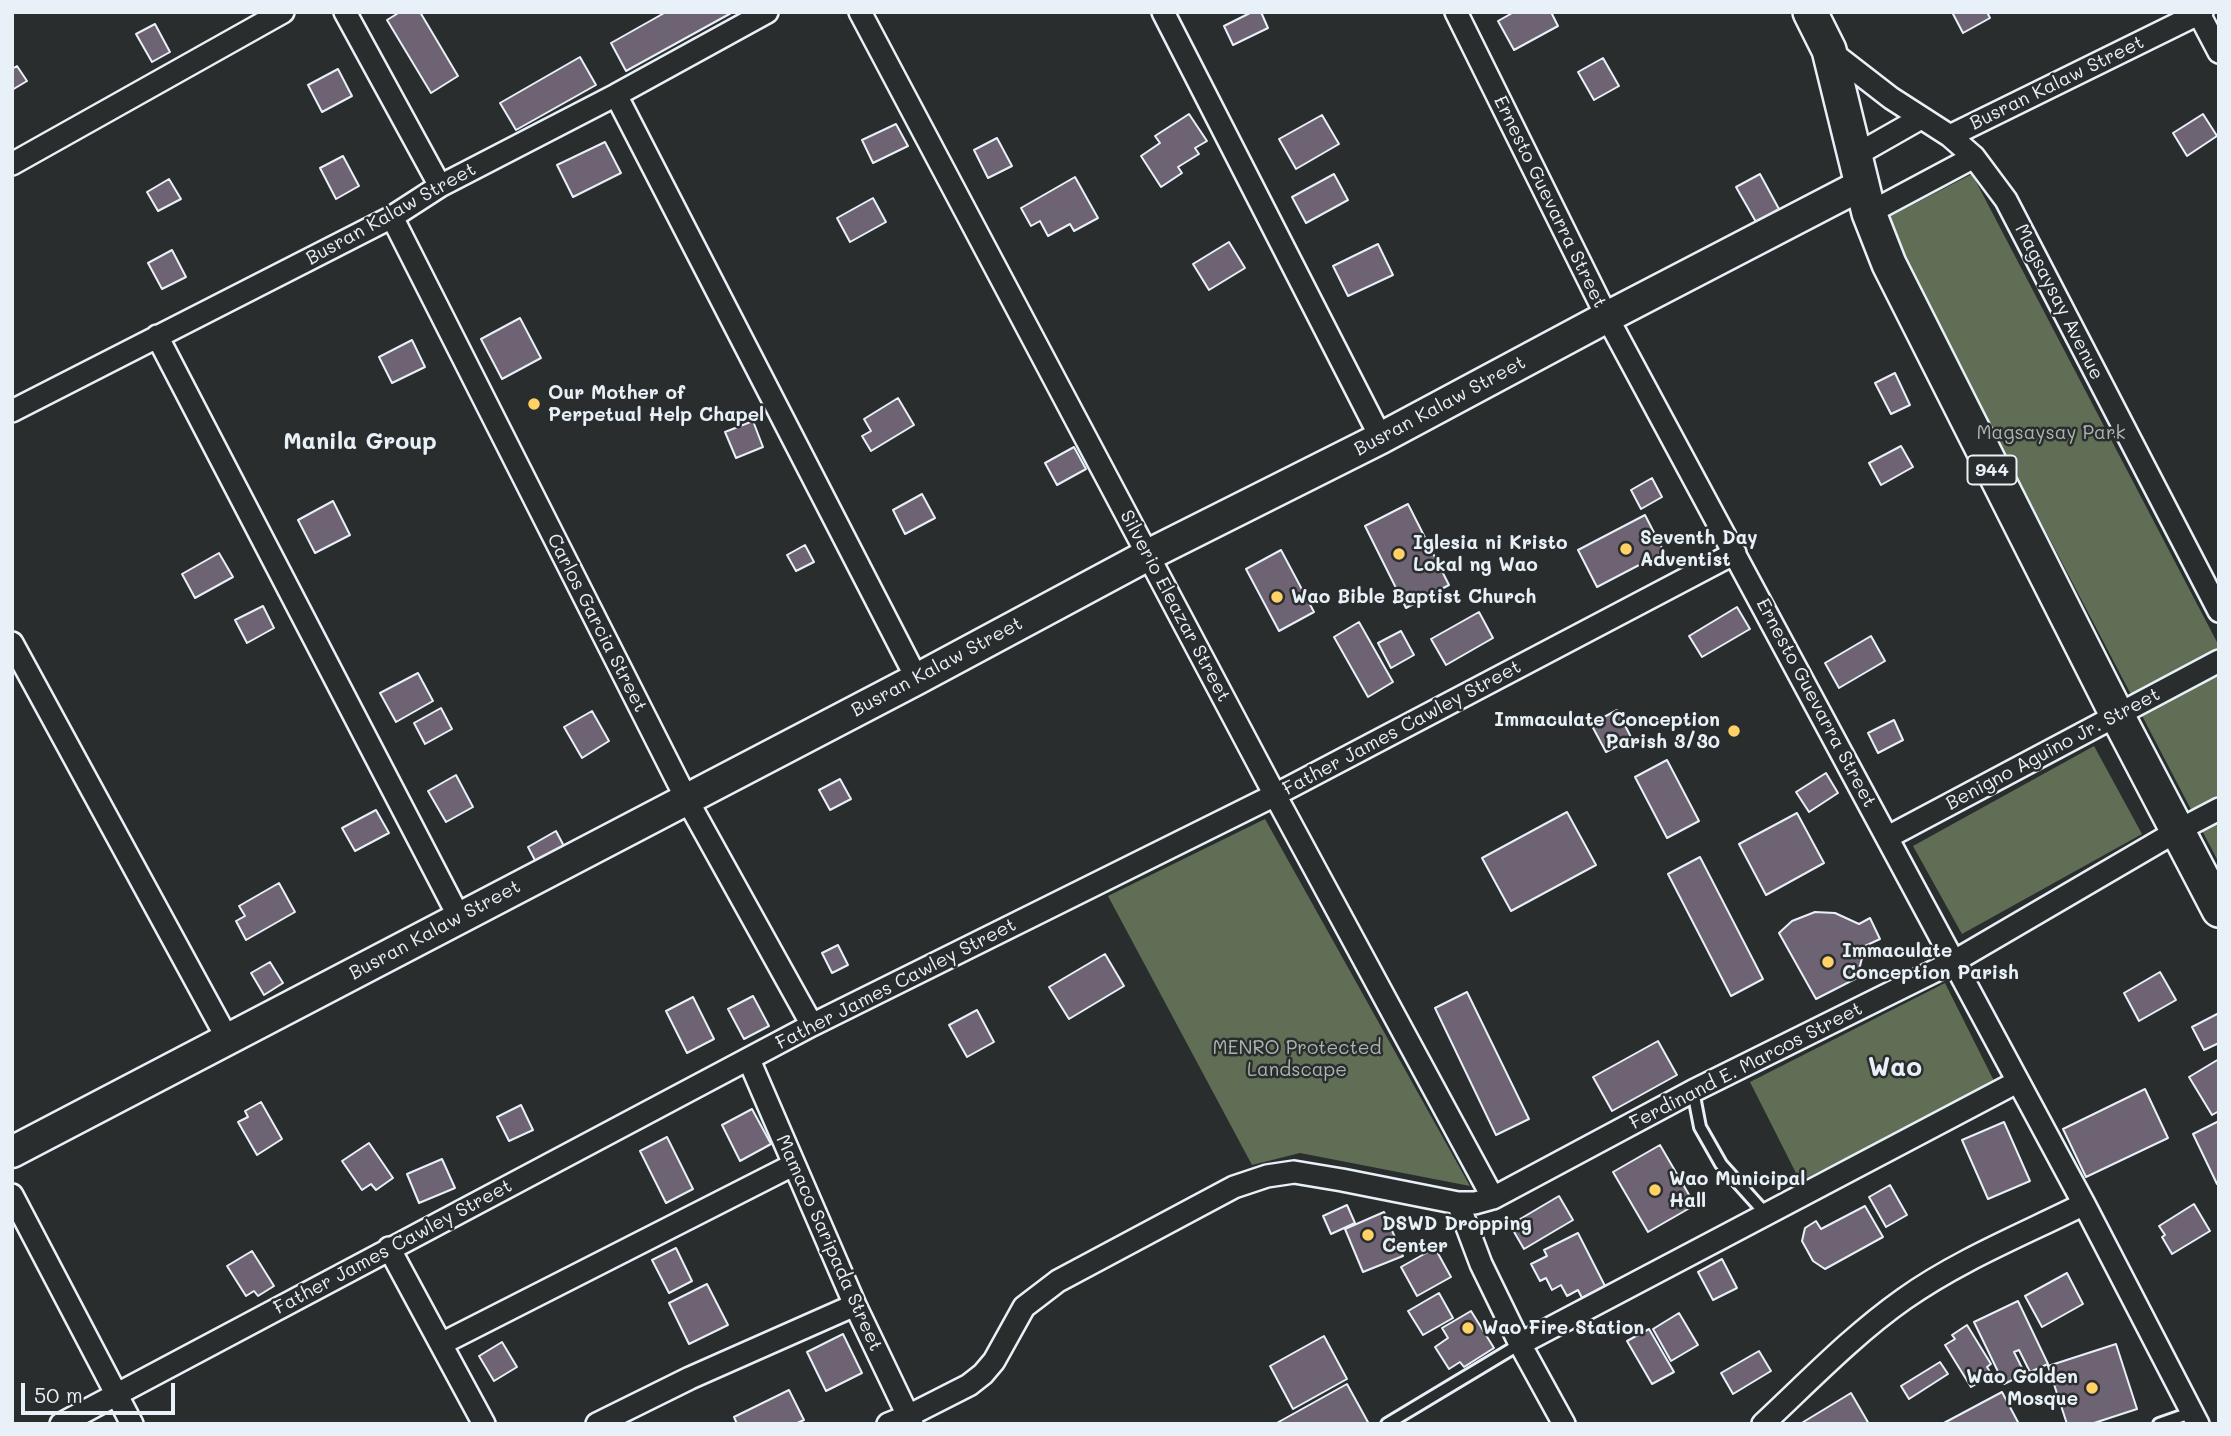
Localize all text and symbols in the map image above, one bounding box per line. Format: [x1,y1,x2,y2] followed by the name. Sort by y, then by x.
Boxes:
[1966,31,2148,135] street label: Busran Kalaw Street
[1489,92,1611,312] street label: Ernesto Guevarra Street
[302,158,480,270] street label: Busran Kalaw Street
[2010,220,2108,384] street label: Magsaysay Avenue
[1350,351,1530,461] street label: Busran Kalaw Street
[548,382,764,426] place label: Our Mother of Perpetual Help Chapel
[526,396,542,412] marker: Our Mother of Perpetual Help Chapel
[1976,422,2126,444] park label: Magsaysay Park
[283,428,437,456] district label: Manila Group
[1968,456,2016,484] road number: 944
[1115,506,1235,706] street label: Silverio Eleazar Street
[1640,527,1758,571] place label: Seventh Day Adventist
[542,530,652,716] street label: Carlos Garcia Street
[1413,532,1568,576] place label: Iglesia ni Kristo Lokal ng Wao
[1618,541,1634,557] marker: Seventh Day Adventist
[1391,546,1407,562] marker: Iglesia ni Kristo Lokal ng Wao
[1291,586,1536,608] place label: Wao Bible Baptist Church
[1269,589,1285,605] marker: Wao Bible Baptist Church
[1751,595,1881,811] street label: Ernesto Guevarra Street
[847,612,1027,722] street label: Busran Kalaw Street
[1279,655,1525,801] street label: Father James Cawley Street
[1942,683,2164,815] street label: Benigno Aguino Jr. Street
[1494,709,1720,753] place label: Immaculate Conception Parish 3/30
[1726,723,1742,739] marker: Immaculate Conception Parish 3/30
[345,875,525,985] street label: Busran Kalaw Street
[772,913,1020,1055] street label: Father James Cawley Street
[1842,940,2019,984] place label: Immaculate Conception Parish
[1820,954,1836,970] marker: Immaculate Conception Parish
[1626,997,1866,1135] street label: Ferdinand E. Marcos Street
[1212,1037,1382,1081] park label: MENRO Protected Landscape
[1868,1052,1922,1084] district label: Wao
[771,1131,887,1355] street label: Mamaco Saripada Street
[1669,1168,1805,1212] place label: Wao Municipal Hall
[270,1174,516,1320] street label: Father James Cawley Street
[1647,1182,1663,1198] marker: Wao Municipal Hall
[1382,1213,1532,1257] place label: DSWD Dropping Center
[1360,1227,1376,1243] marker: DSWD Dropping Center
[1482,1317,1644,1339] place label: Wao Fire Station
[1460,1320,1476,1336] marker: Wao Fire Station
[1966,1366,2078,1410] place label: Wao Golden Mosque
[24,1370,178,1414] scale bar
[2084,1380,2100,1396] marker: Wao Golden Mosque
[34,1381,83,1408] text: 50 m

